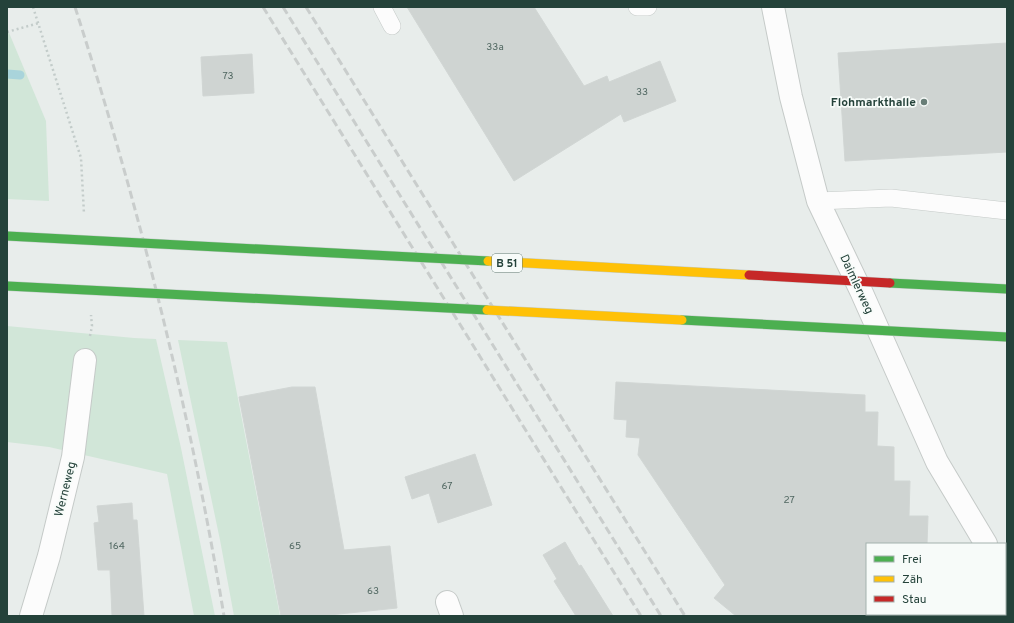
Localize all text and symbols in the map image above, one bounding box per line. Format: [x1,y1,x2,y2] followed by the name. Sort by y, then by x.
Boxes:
[486,41,504,54] house number: 33a
[222,70,234,83] house number: 73
[636,86,648,99] house number: 33
[831,95,916,111] place label: Flohmarkthalle
[919,97,929,107] marker: Flohmarkthalle
[835,252,877,317] street label: Daimlerweg
[492,254,522,272] road number: B 51
[51,460,81,518] street label: Werneweg
[442,480,453,493] house number: 67
[783,494,795,507] house number: 27
[109,540,125,553] house number: 164
[289,540,301,553] house number: 65
[866,543,1006,615] legend
[902,552,922,568] text: Frei
[902,572,923,588] text: Zäh
[367,585,379,598] house number: 63
[902,592,927,608] text: Stau

